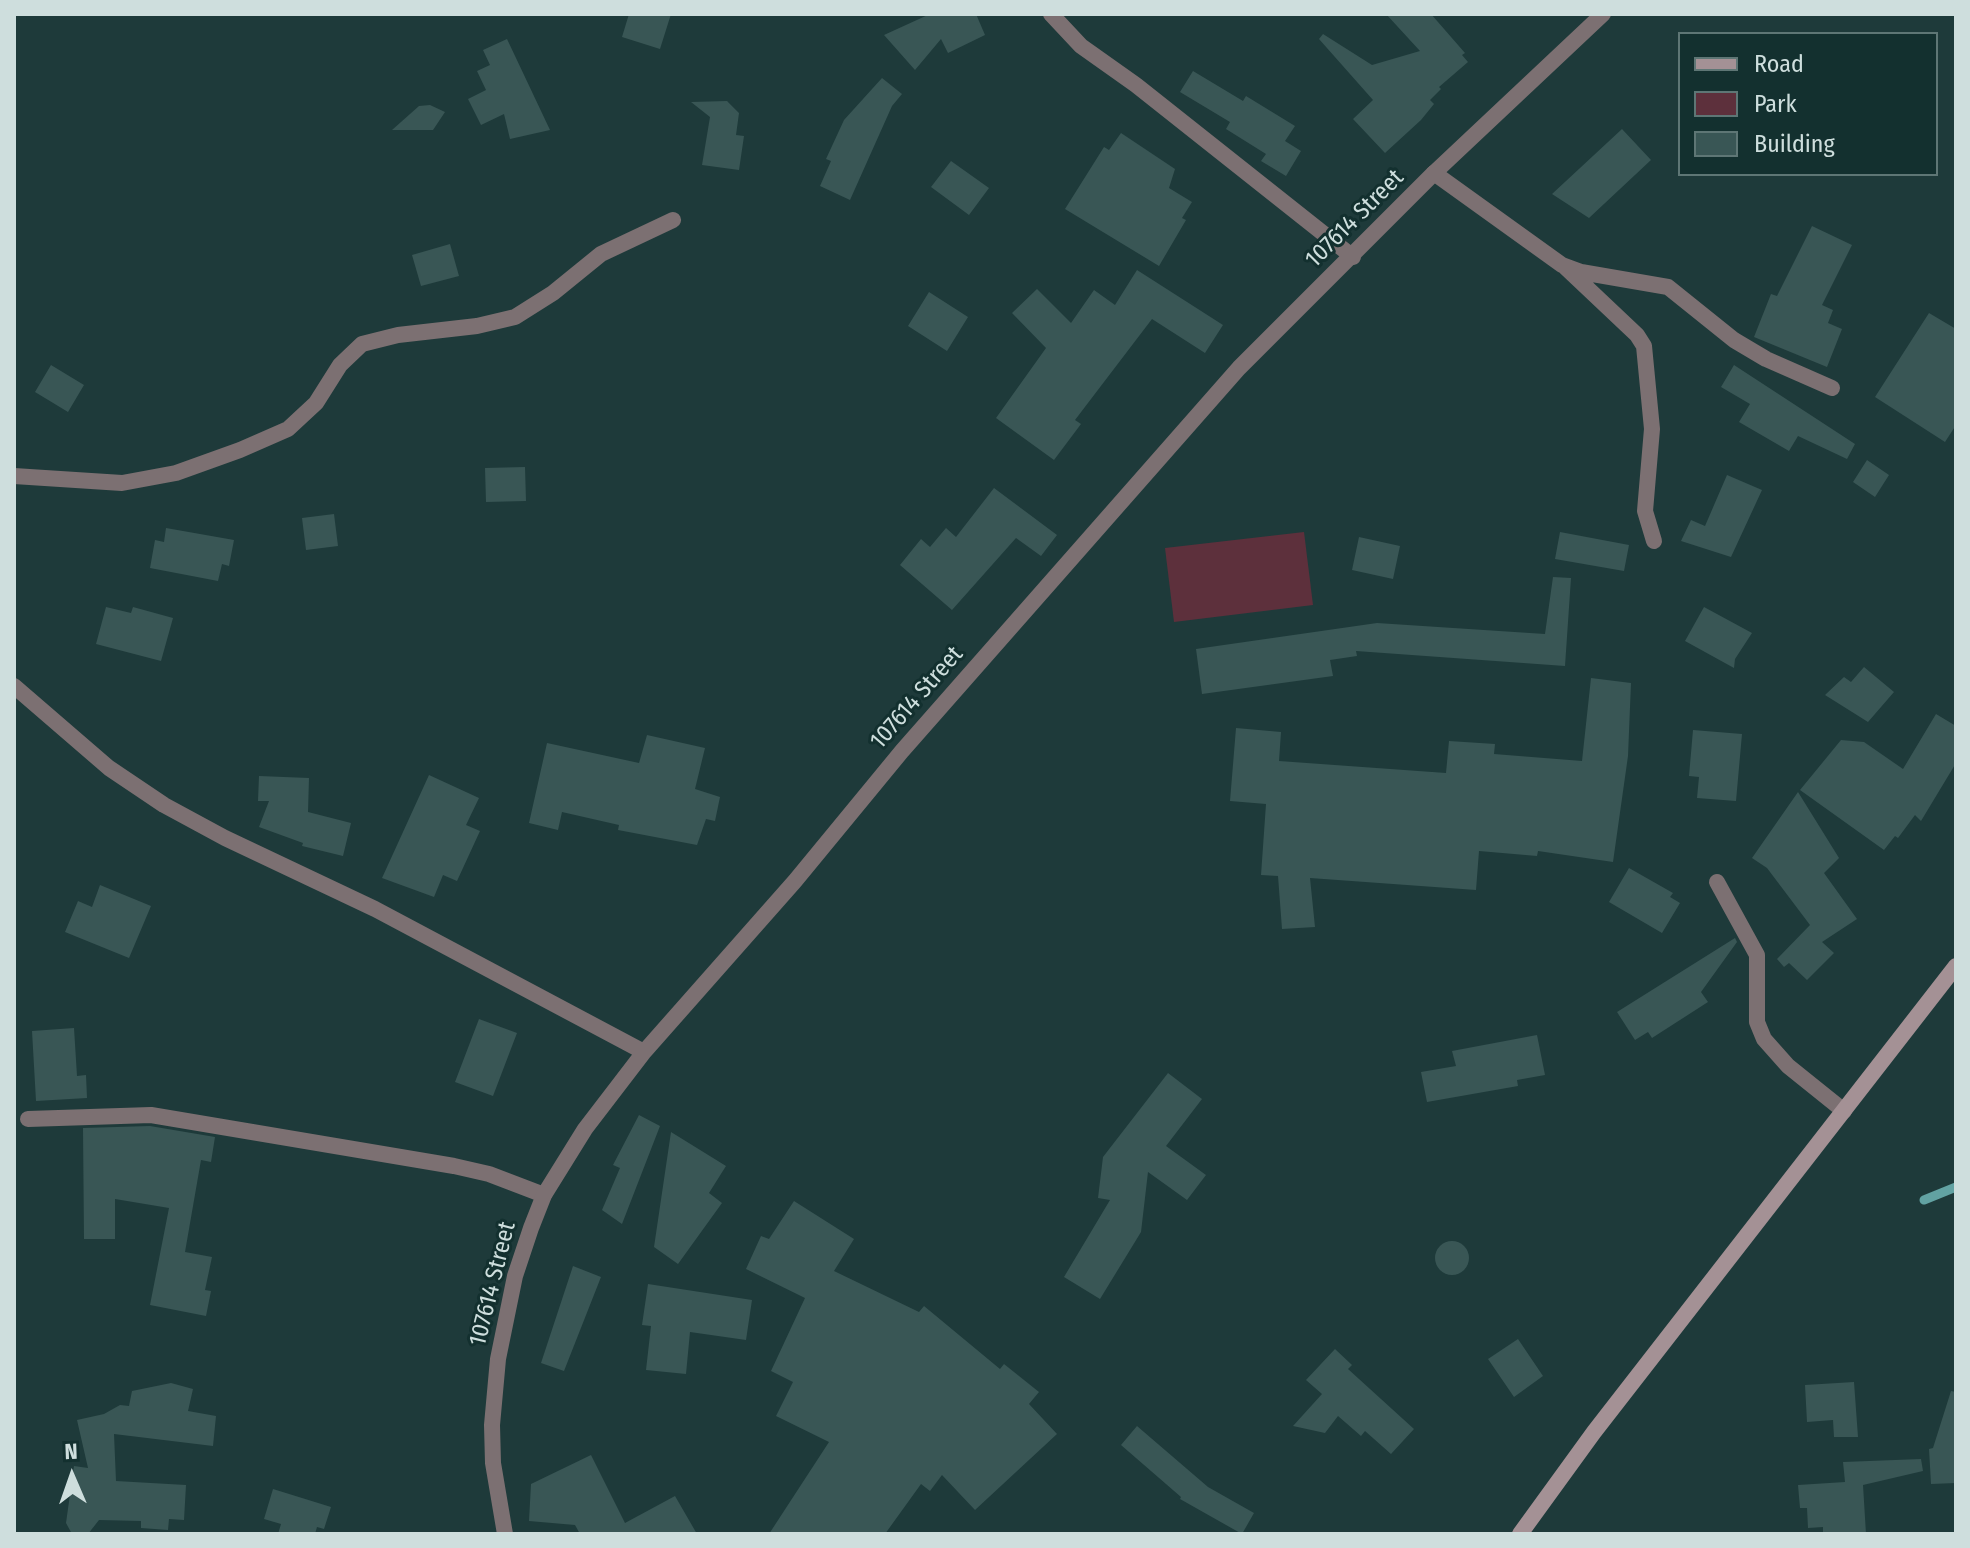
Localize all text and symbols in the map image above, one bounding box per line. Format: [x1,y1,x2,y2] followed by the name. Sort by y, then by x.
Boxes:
[1678,32,1938,176] legend
[1754,50,1804,78] text: Road
[1754,90,1797,118] text: Park
[1754,130,1835,158] text: Building
[1300,164,1410,274] street label: 107614 Street
[864,641,970,755] street label: 107614 Street
[464,1219,522,1349] street label: 107614 Street
[32,1436,112,1516] north arrow
[64,1438,78,1465] text: N

